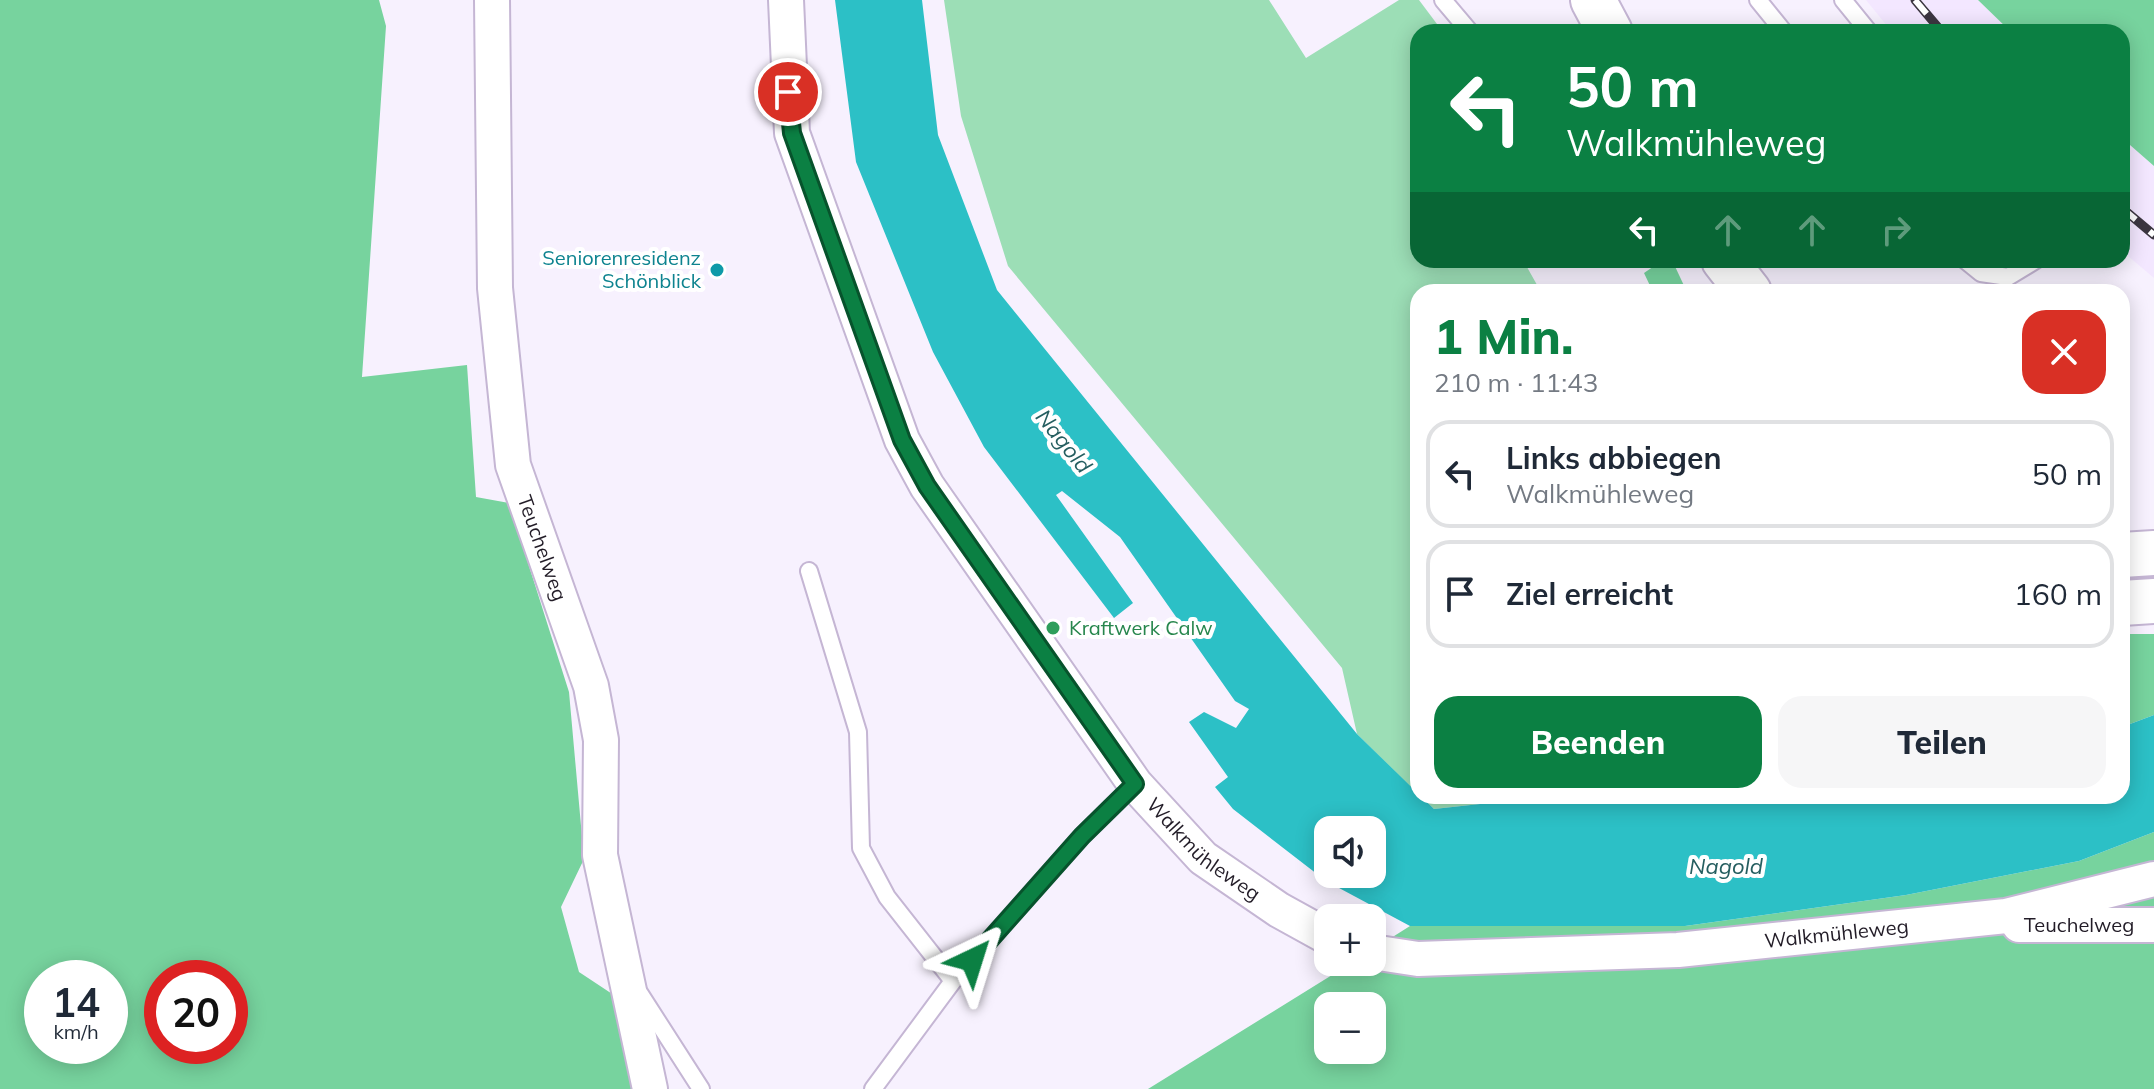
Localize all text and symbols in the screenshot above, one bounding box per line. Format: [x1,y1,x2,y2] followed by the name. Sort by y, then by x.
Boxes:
[1566,51,1699,121] text: 50 m
[1434,56,1538,160] icon: left
[754,58,822,126] pin
[766,70,810,114] icon: arrive
[1566,120,1826,165] text: Walkmühleweg
[1622,208,1666,252] icon: left
[1706,208,1750,252] icon: ahead
[1790,208,1834,252] icon: ahead
[1874,208,1918,252] icon: right
[542,245,702,293] place label: Seniorenresidenz Schönblick
[708,261,726,279] marker: Seniorenresidenz Schönblick
[1434,306,1574,366] text: 1 Min.
[2022,310,2106,394] button: close
[1434,366,1598,399] text: 210 m · 11:43
[1030,403,1099,479] water label: Nagold
[1506,439,1722,477] text: Links abbiegen
[1438,452,1482,496] icon: left
[2032,455,2102,493] text: 50 m
[1506,477,1694,510] text: Walkmühleweg
[513,492,573,604] street label: Teuchelweg
[1438,572,1482,616] icon: arrive
[1506,575,1673,613] text: Ziel erreicht
[2014,575,2102,613] text: 160 m
[1069,615,1213,640] place label: Kraftwerk Calw
[1044,619,1062,637] marker: Kraftwerk Calw
[1434,696,1762,788] button: Beenden
[1778,696,2106,788] button: Teilen
[1141,792,1266,906] street label: Walkmühleweg
[1314,816,1386,1064] map controls
[1314,816,1386,888] button: sound
[1689,852,1764,880] water label: Nagold
[1314,904,1386,976] button: +
[2024,912,2134,937] street label: Teuchelweg
[1763,913,1910,953] street label: Walkmühleweg
[930,918,1014,1002] position arrow
[144,960,248,1064] speed limit sign: 20
[52,977,100,1027] text: 14
[1314,992,1386,1064] button: −
[53,1019,99,1044] text: km/h

